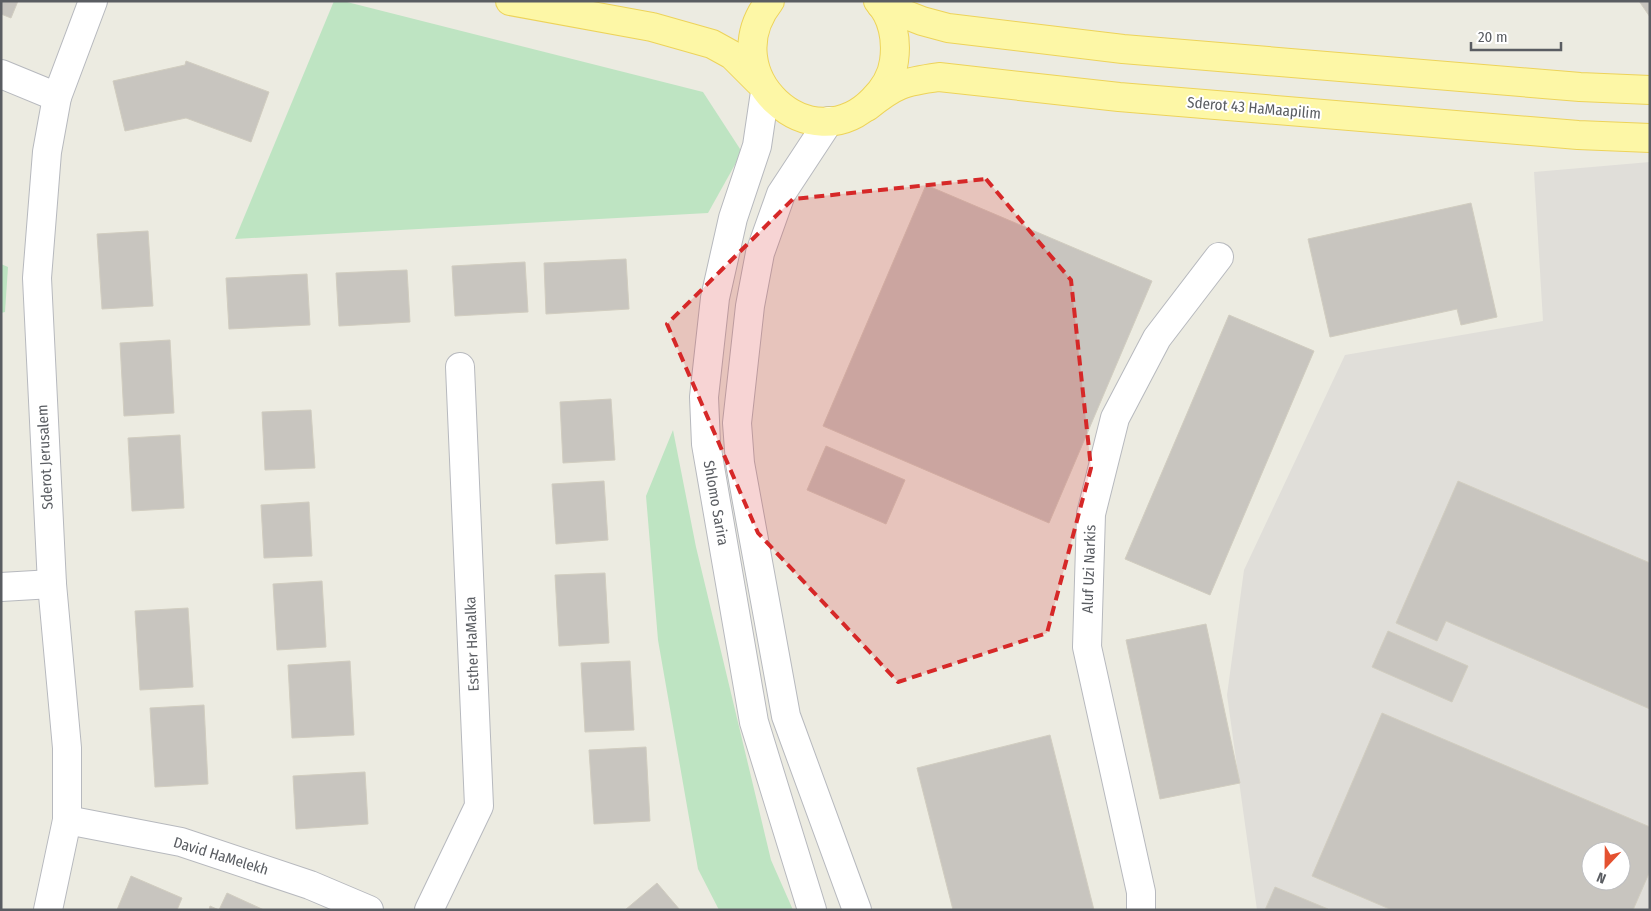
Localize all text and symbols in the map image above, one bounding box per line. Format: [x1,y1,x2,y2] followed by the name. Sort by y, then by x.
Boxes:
[1471,20,1561,52] scale bar
[1478,28,1508,46] text: 20 m
[1186,93,1322,123] street label: Sderot 43 HaMaapilim
[33,404,57,510] street label: Sderot Jerusalem
[700,459,732,547] street label: Shlomo Sarira
[1078,524,1100,614] street label: Aluf Uzi Narkis
[461,596,483,692] street label: Esther HaMalka
[171,833,271,879] street label: David HaMelekh
[1581,841,1631,891] north arrow
[1594,868,1608,887] text: N

